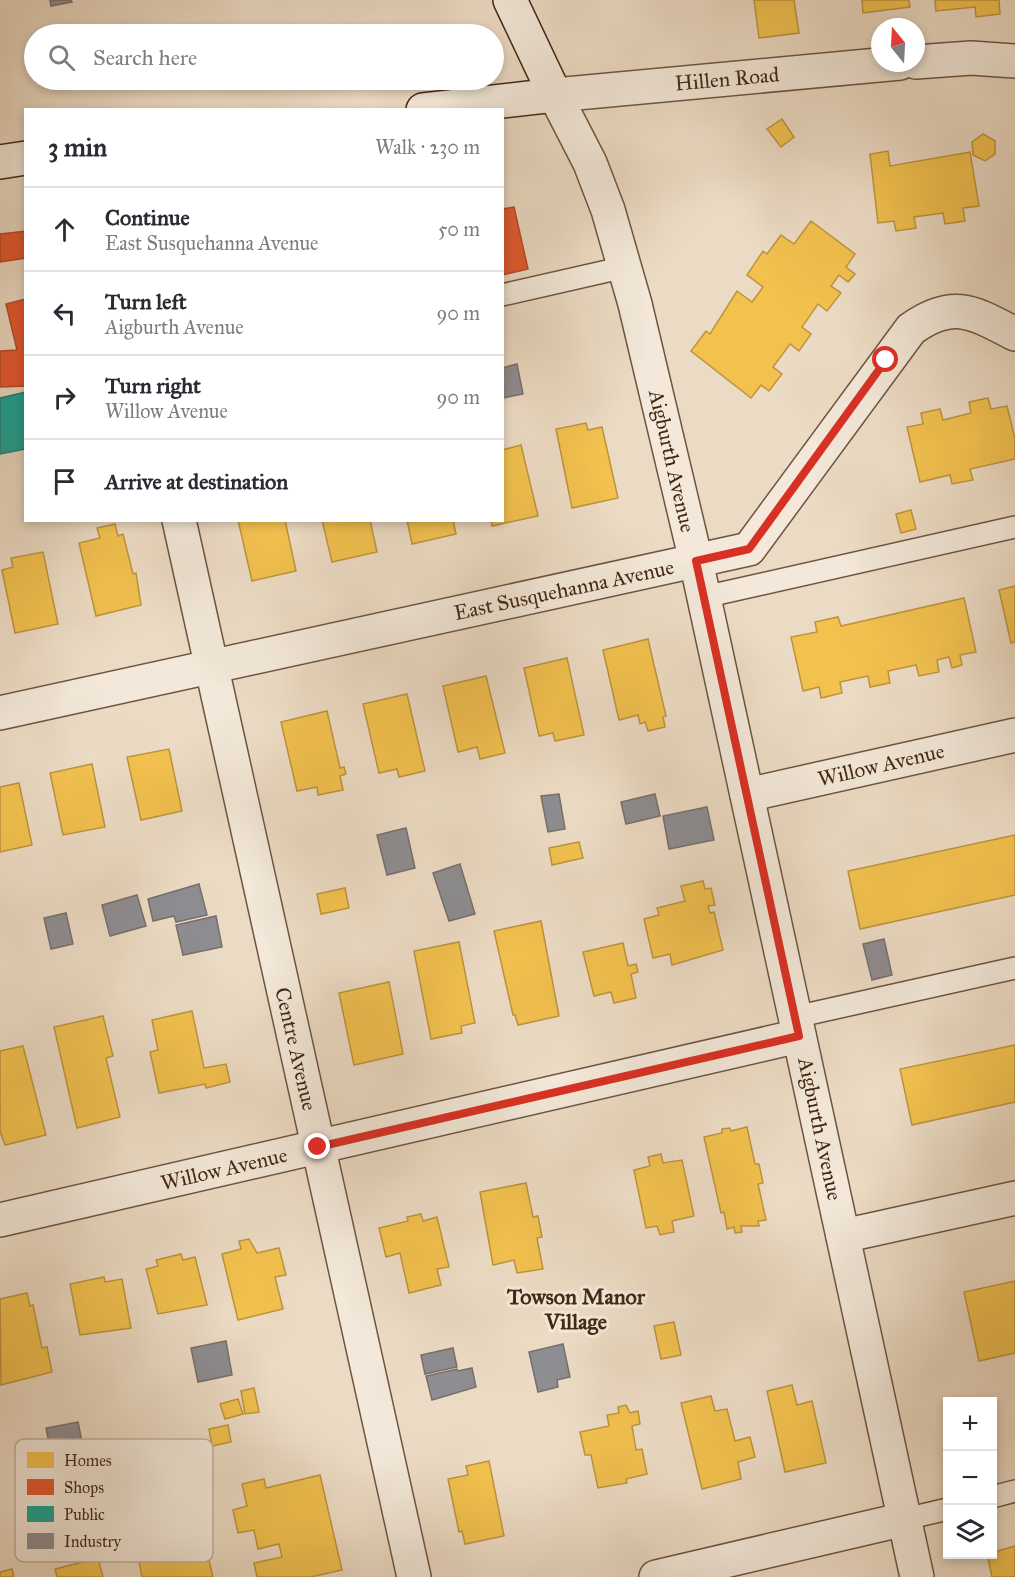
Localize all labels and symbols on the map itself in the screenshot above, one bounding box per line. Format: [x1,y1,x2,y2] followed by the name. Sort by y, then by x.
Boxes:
[871,18,925,72] north arrow
[674,61,781,97] street label: Hillen Road
[872,346,898,372] route start
[643,386,701,535] street label: Aigburth Avenue
[452,554,677,626] street label: East Susquehanna Avenue
[815,738,947,792] street label: Willow Avenue
[269,985,323,1113] street label: Centre Avenue
[792,1054,848,1203] street label: Aigburth Avenue
[304,1133,330,1159] route end
[158,1142,290,1196] street label: Willow Avenue
[506,1283,646,1335] district label: Towson Manor Village
[15,1439,213,1562] legend
[64,1451,112,1470] text: Homes
[64,1478,104,1497] text: Shops
[64,1505,105,1524] text: Public
[64,1532,122,1551] text: Industry

